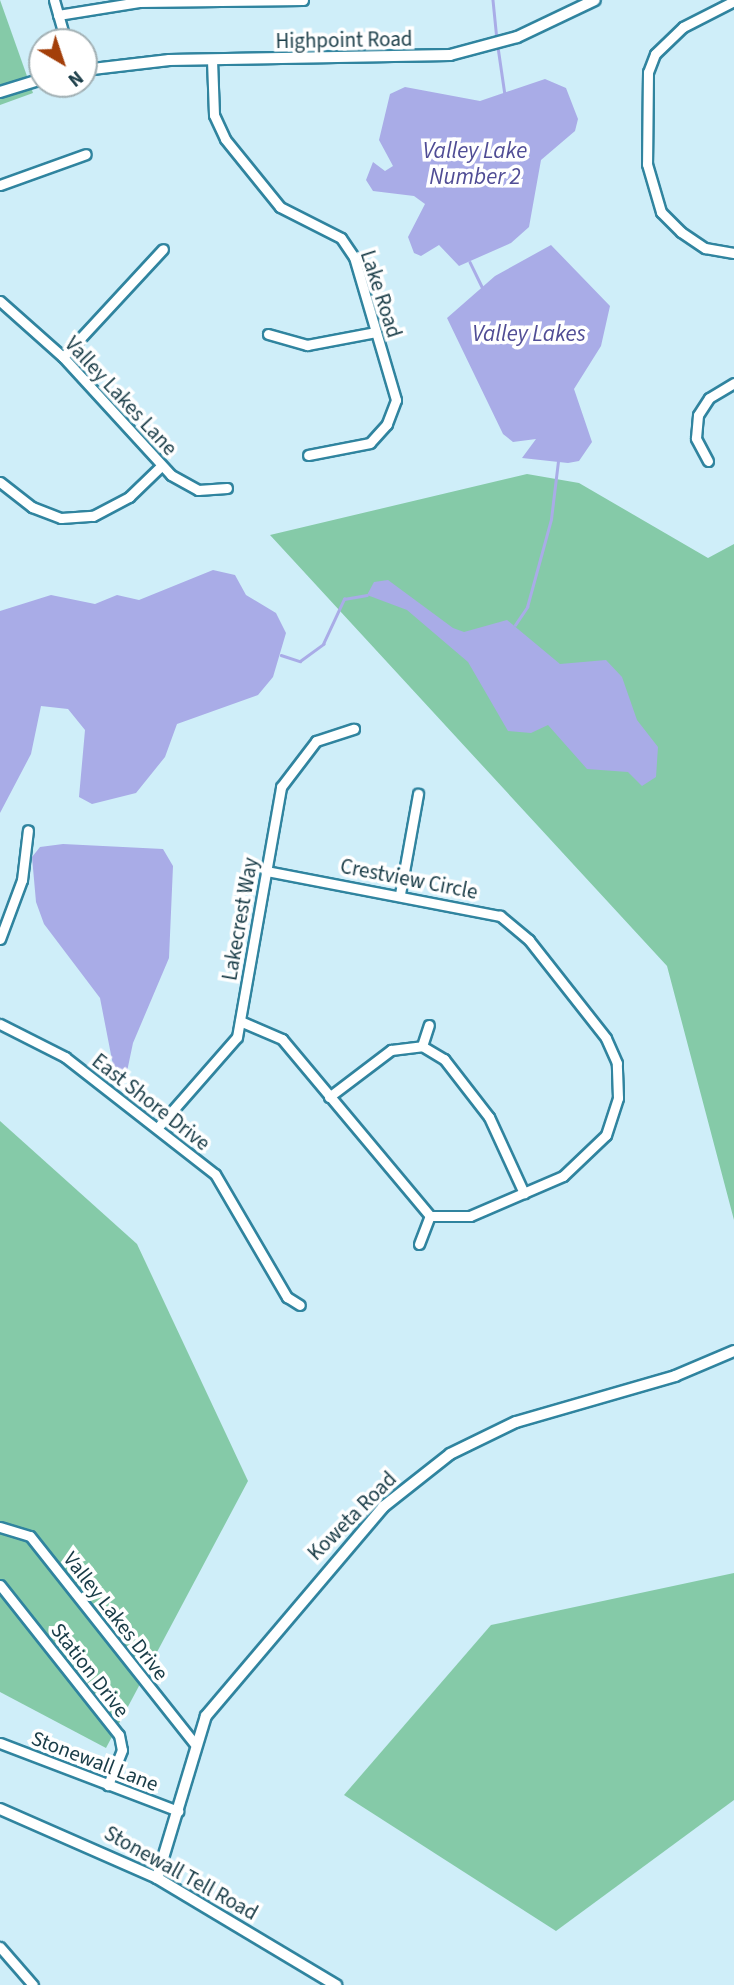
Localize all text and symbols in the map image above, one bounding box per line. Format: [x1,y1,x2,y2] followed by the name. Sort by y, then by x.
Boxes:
[275,26,413,54] street label: Highpoint Road
[28,28,98,98] north arrow
[62,64,89,93] text: N
[423,137,527,191] water label: Valley Lake Number 2
[355,247,407,341] street label: Lake Road
[472,320,586,348] water label: Valley Lakes
[60,331,182,461] street label: Valley Lakes Lane
[338,853,480,905] street label: Crestview Circle
[217,855,263,983] street label: Lakecrest Way
[87,1048,215,1156] street label: East Shore Drive
[302,1466,402,1566] street label: Koweta Road
[58,1547,174,1685] street label: Valley Lakes Drive
[45,1618,135,1722] street label: Station Drive
[28,1725,162,1797] street label: Stonewall Lane
[100,1820,262,1926] street label: Stonewall Tell Road

